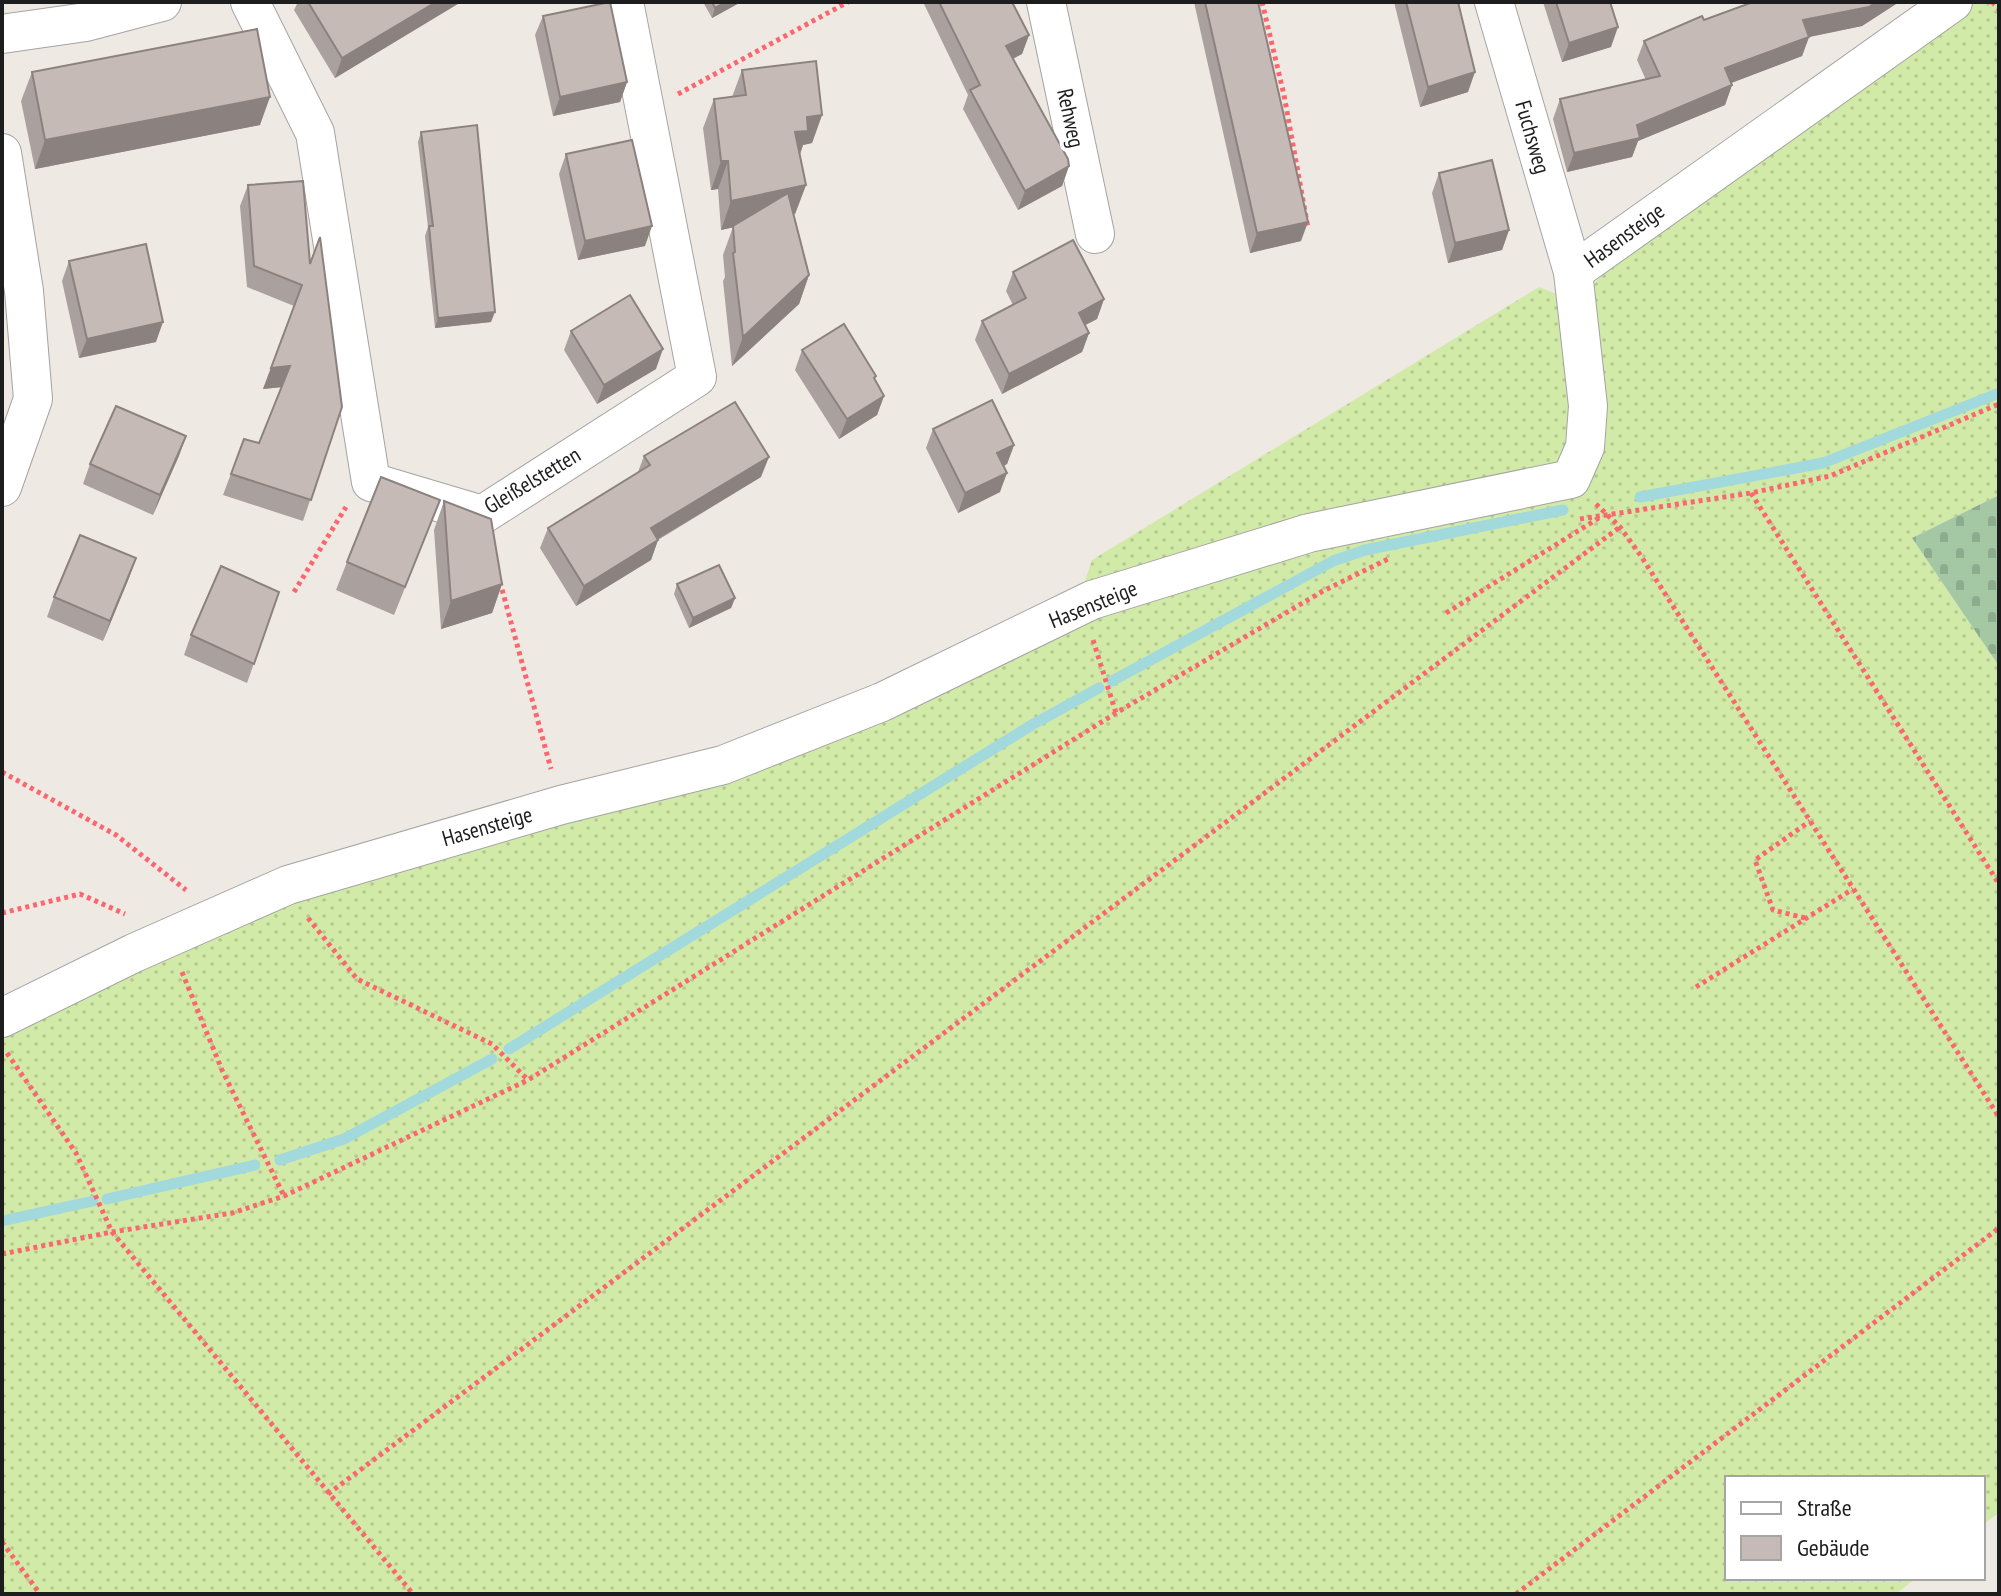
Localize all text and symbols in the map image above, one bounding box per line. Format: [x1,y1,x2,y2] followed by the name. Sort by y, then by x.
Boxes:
[1051,86,1091,150] street label: Rehweg
[1509,97,1557,177] street label: Fuchsweg
[1578,196,1670,274] street label: Hasensteige
[479,440,585,520] street label: Gleißelstetten
[1045,574,1141,634] street label: Hasensteige
[439,800,535,852] street label: Hasensteige
[1725,1476,1985,1580] legend
[1797,1492,1852,1523] text: Straße
[1797,1532,1869,1563] text: Gebäude

